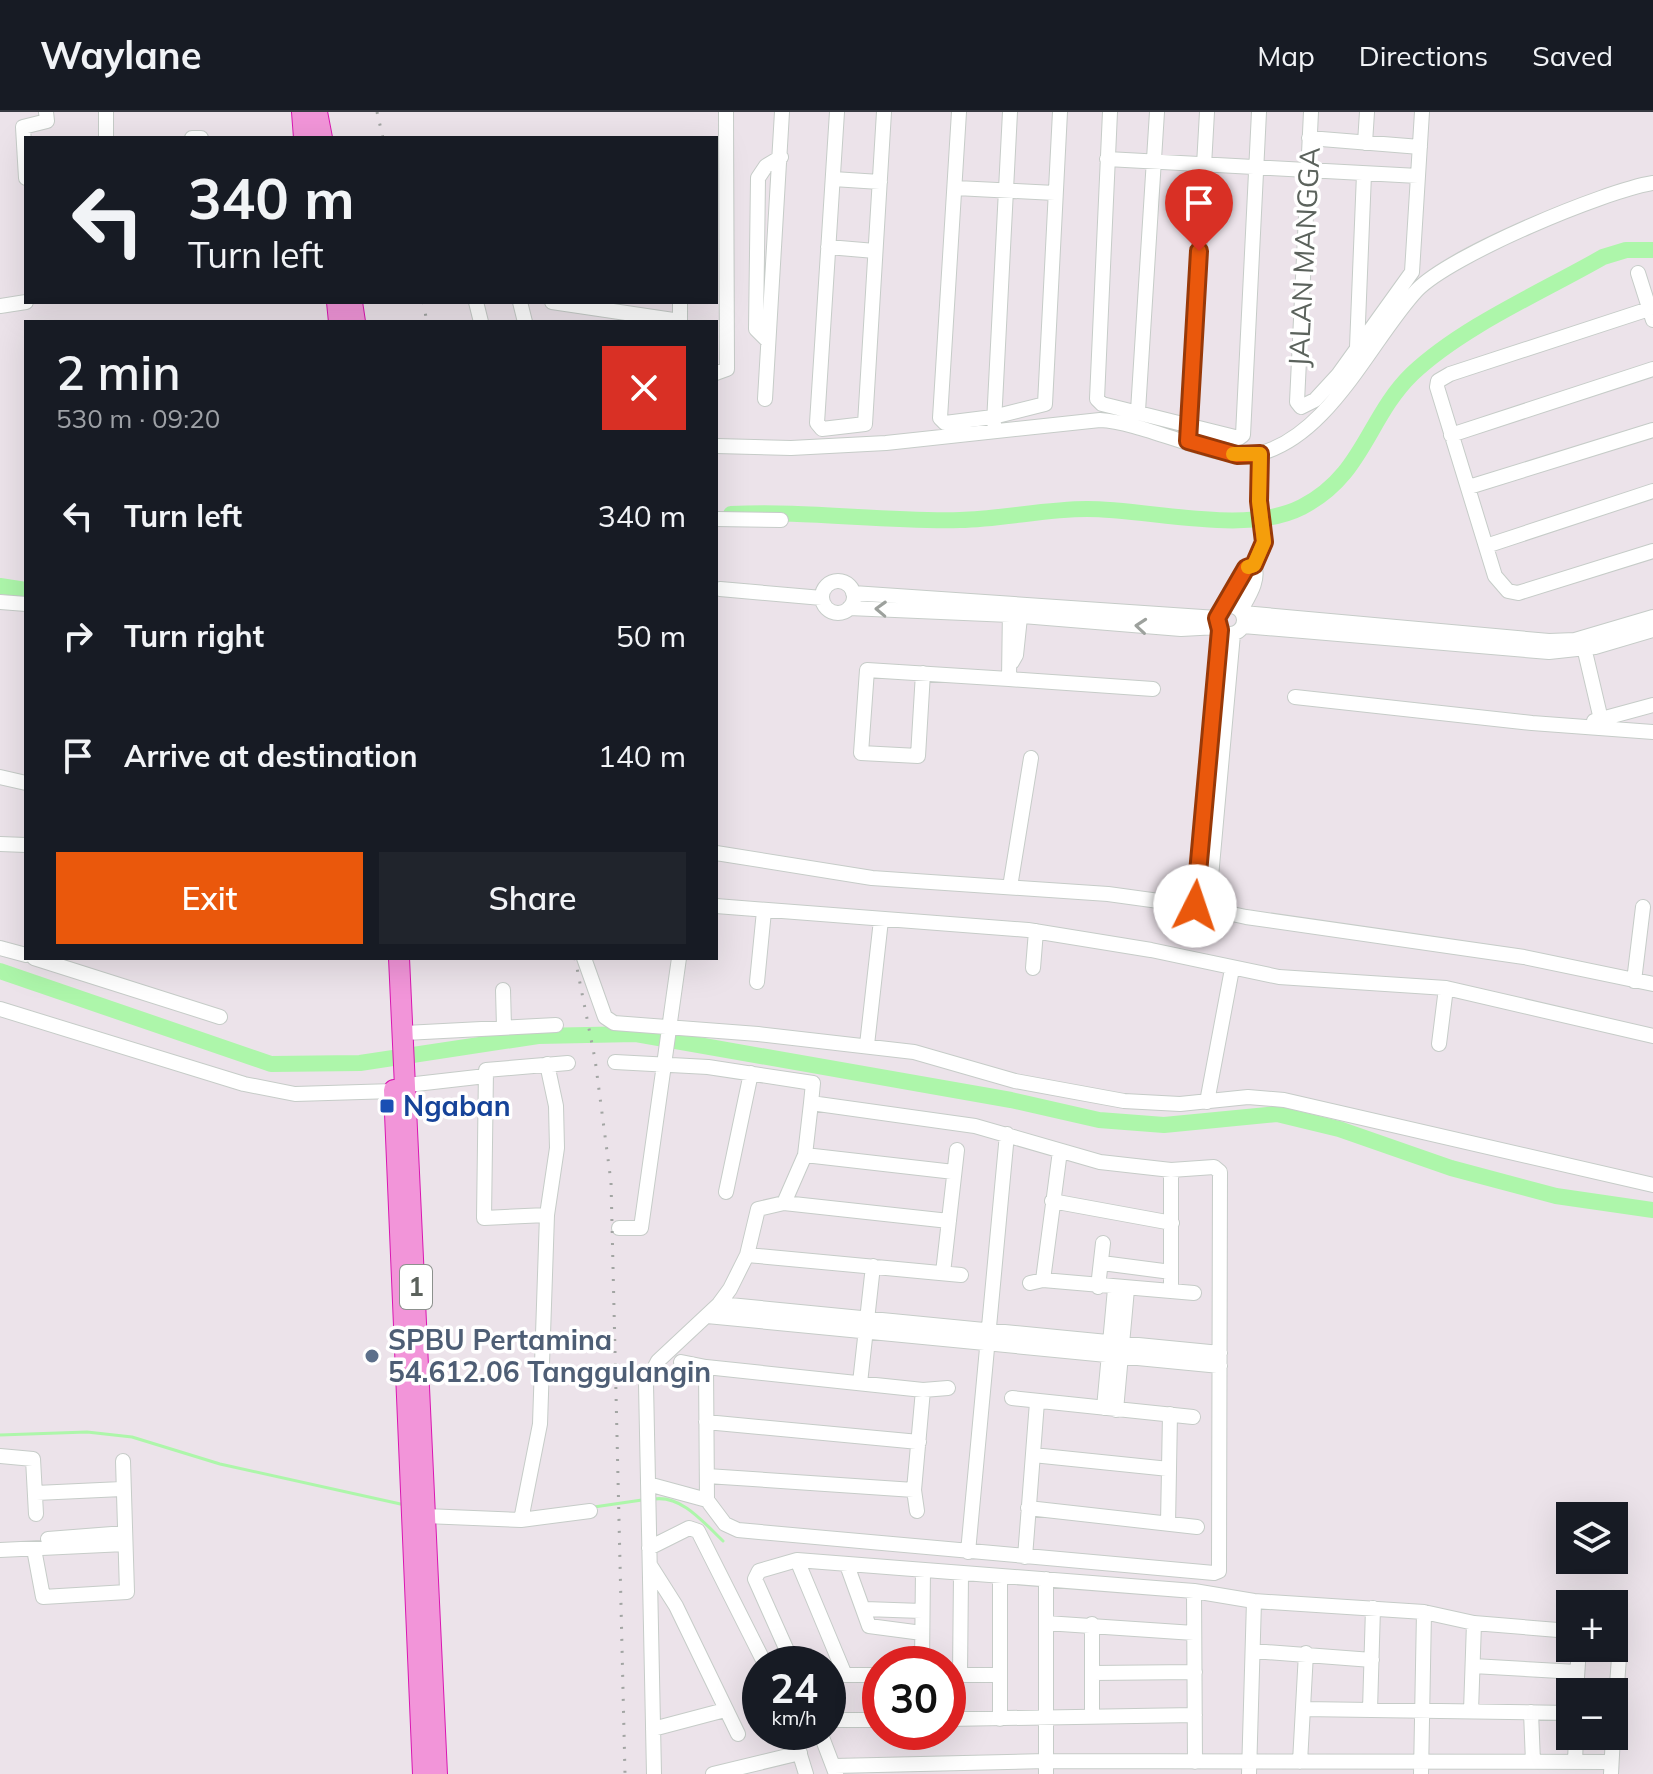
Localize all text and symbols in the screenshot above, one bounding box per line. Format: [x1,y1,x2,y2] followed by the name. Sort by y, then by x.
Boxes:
[40,31,202,79] text: Waylane
[1257,38,1315,73] text: Map
[1359,38,1488,73] text: Directions
[1532,38,1613,73] text: Saved
[1280,146,1327,368] street label: JALAN MANGGA
[188,163,355,233] text: 340 m
[56,168,160,272] icon: left
[1165,169,1233,251] pin
[1177,181,1221,225] icon: arrive
[188,232,324,277] text: Turn left
[56,342,181,402] text: 2 min
[602,346,686,430] button: close
[56,402,220,435] text: 530 m · 09:20
[56,494,100,538] icon: left
[124,497,242,535] text: Turn left
[598,497,686,535] text: 340 m
[874,601,887,618] one-way arrow
[56,614,100,658] icon: right
[124,617,264,655] text: Turn right
[616,617,686,655] text: 50 m
[1134,618,1147,635] one-way arrow
[56,734,100,778] icon: arrive
[124,737,418,775] text: Arrive at destination
[598,737,686,775] text: 140 m
[56,852,363,944] button: Exit
[379,852,686,944] button: Share
[1153,864,1237,948] position arrow
[403,1088,511,1123] place label: Ngaban
[378,1097,396,1115] marker: Ngaban
[400,1265,432,1309] road number: 1
[388,1322,711,1389] place label: SPBU Pertamina 54.612.06 Tanggulangin
[363,1347,381,1365] marker: SPBU Pertamina 54.612.06 Tanggulangin
[1556,1502,1628,1750] map controls
[1556,1502,1628,1574] button: layers
[1556,1590,1628,1662] button: +
[862,1646,966,1750] speed limit sign: 30
[770,1663,818,1713] text: 24
[1556,1678,1628,1750] button: −
[771,1705,817,1730] text: km/h

